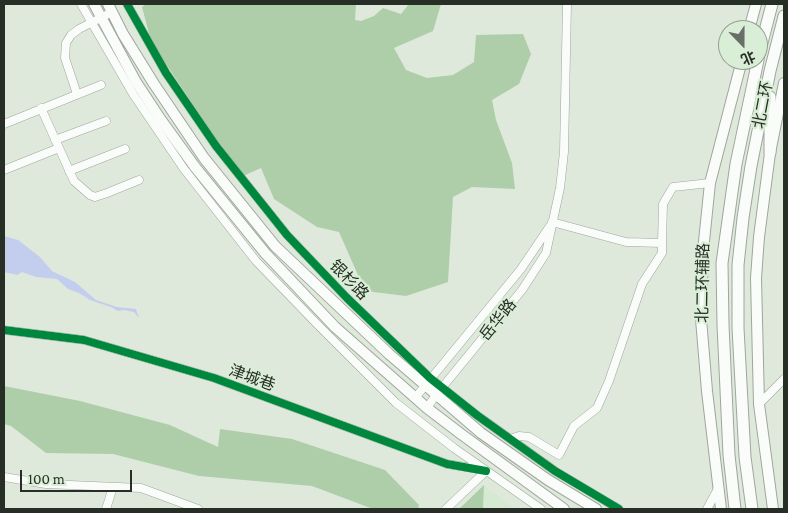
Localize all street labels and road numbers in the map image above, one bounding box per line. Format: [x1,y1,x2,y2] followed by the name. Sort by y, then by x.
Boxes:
[749,80,777,130] street label: 北二环
[693,243,713,323] street label: 北二环辅路
[325,256,373,304] street label: 银杉路
[475,295,521,345] street label: 岳华路
[226,361,278,395] street label: 津城巷

